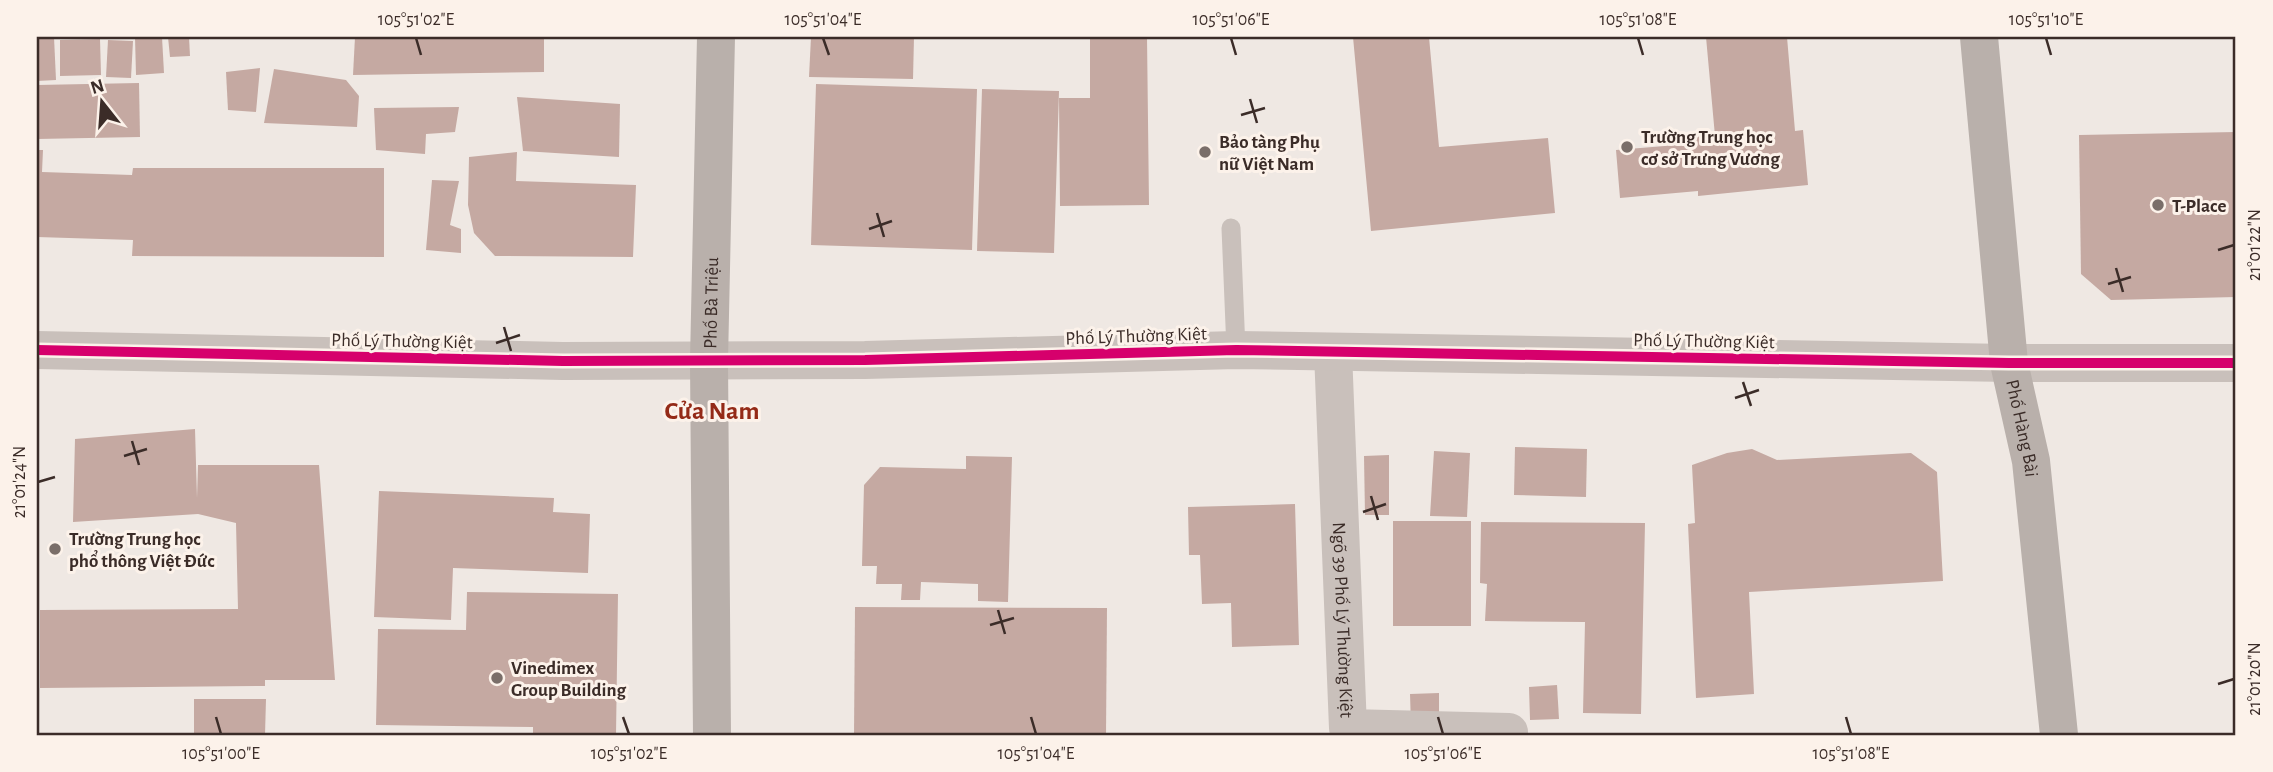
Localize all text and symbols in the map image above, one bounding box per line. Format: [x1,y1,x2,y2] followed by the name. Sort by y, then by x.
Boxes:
[378,11,455,29] text: 105°51'02"E
[784,11,862,29] text: 105°51'04"E
[1193,11,1270,29] text: 105°51'06"E
[1600,11,1677,29] text: 105°51'08"E
[2009,11,2084,29] text: 105°51'10"E
[66,66,136,136] north arrow
[88,76,107,98] text: N
[1641,128,1780,169] place label: Trường Trung học cơ sở Trưng Vương
[1219,133,1320,174] place label: Bảo tàng Phụ nữ Việt Nam
[1619,139,1635,155] marker: Trường Trung học cơ sở Trưng Vương
[1197,144,1213,160] marker: Bảo tàng Phụ nữ Việt Nam
[2150,197,2166,213] marker: T-Place
[2172,197,2226,216] place label: T-Place
[2246,209,2264,281] text: 21°01'22"N
[701,257,722,349] street label: Phố Bà Triệu
[1065,325,1207,348] street label: Phố Lý Thường Kiệt
[331,331,473,352] street label: Phố Lý Thường Kiệt
[1633,331,1775,352] street label: Phố Lý Thường Kiệt
[2002,378,2041,478] street label: Phố Hàng Bài
[665,398,759,424] district label: Cửa Nam
[11,446,29,518] text: 21°01'24"N
[1329,522,1356,718] street label: Ngõ 39 Phố Lý Thường Kiệt
[69,530,215,571] place label: Trường Trung học phổ thông Việt Đức
[47,541,63,557] marker: Trường Trung học phổ thông Việt Đức
[2246,642,2264,716] text: 21°01'20"N
[511,659,626,700] place label: Vinedimex Group Building
[489,670,505,686] marker: Vinedimex Group Building
[182,745,260,763] text: 105°51'00"E
[591,745,668,763] text: 105°51'02"E
[997,745,1075,763] text: 105°51'04"E
[1405,745,1482,763] text: 105°51'06"E
[1813,745,1890,763] text: 105°51'08"E

